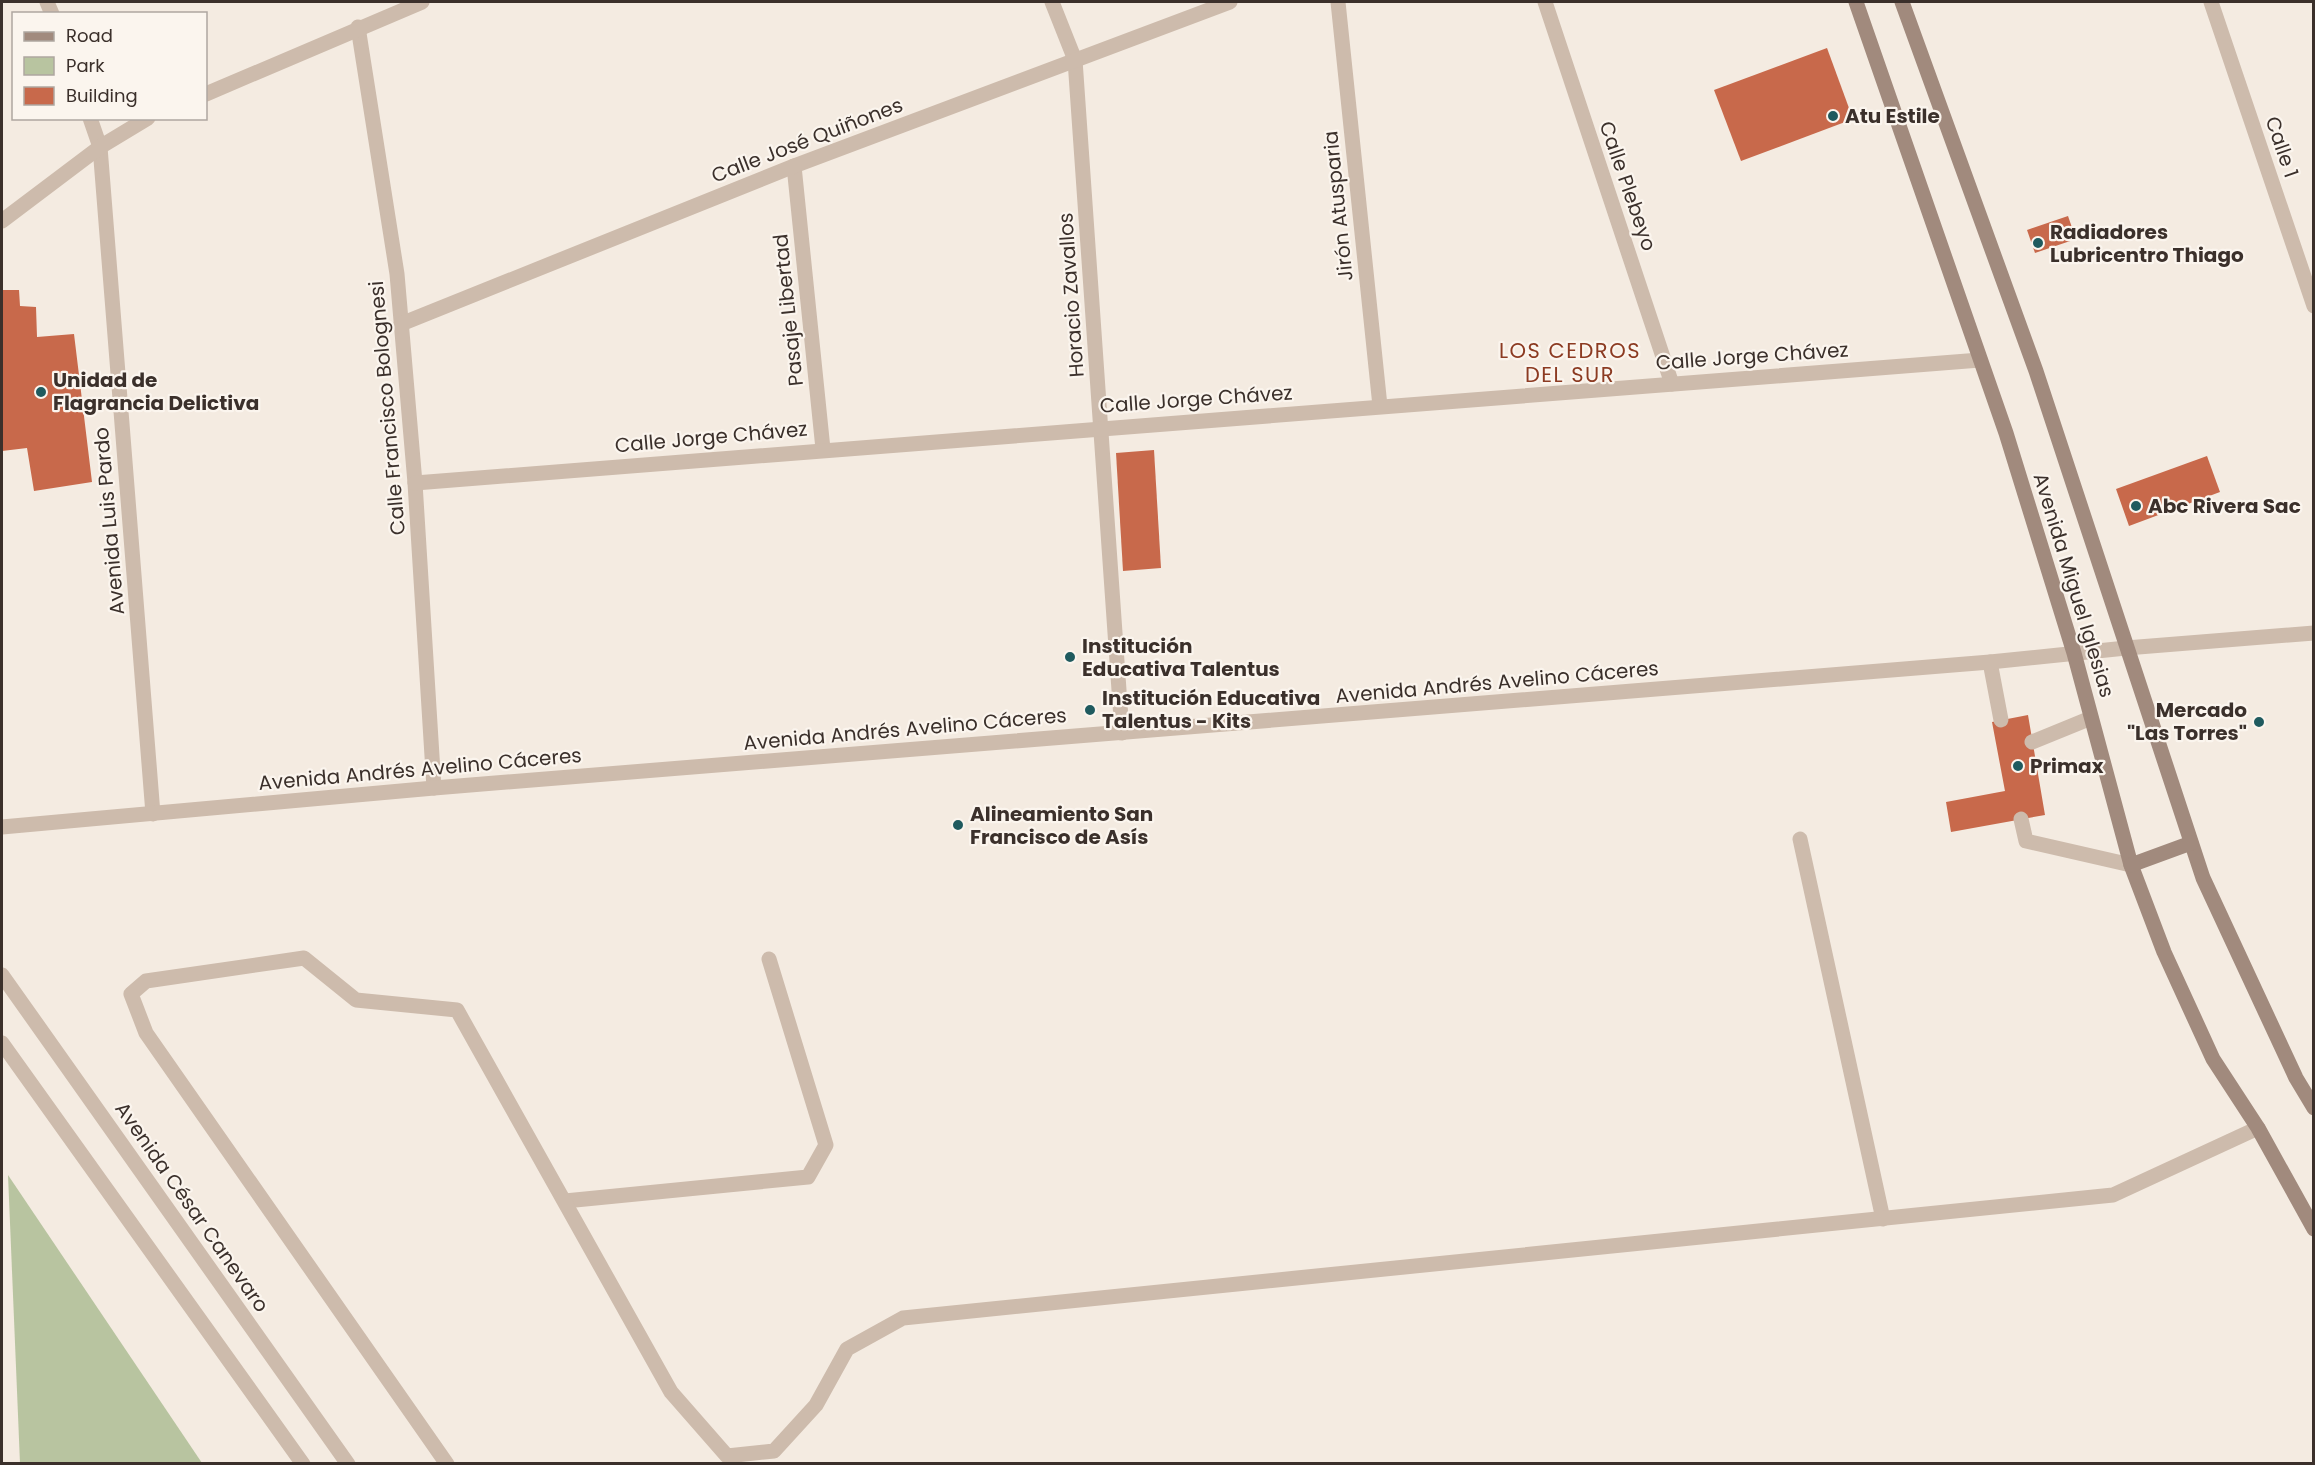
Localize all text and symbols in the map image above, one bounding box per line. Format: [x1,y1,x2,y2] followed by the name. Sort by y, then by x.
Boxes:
[12,12,207,120] legend
[66,23,113,48] text: Road
[66,53,105,78] text: Park
[66,83,138,108] text: Building
[707,91,907,189] street label: Calle José Quiñones
[1845,102,1940,130] place label: Atu Estile
[1826,109,1840,123] marker: Atu Estile
[2259,113,2305,181] street label: Calle 1
[1593,117,1663,255] street label: Calle Plebeyo
[1316,130,1360,282] street label: Jirón Atusparia
[1051,212,1091,378] street label: Horacio Zavallos
[2050,218,2244,269] place label: Radiadores Lubricentro Thiago
[766,232,810,388] street label: Pasaje Libertad
[2031,236,2045,250] marker: Radiadores Lubricentro Thiago
[362,280,412,536] street label: Calle Francisco Bolognesi
[1655,335,1849,377] street label: Calle Jorge Chávez
[1499,336,1641,389] district label: LOS CEDROS DEL SUR
[53,366,259,417] place label: Unidad de Flagrancia Delictiva
[1099,378,1293,420] street label: Calle Jorge Chávez
[34,385,48,399] marker: Unidad de Flagrancia Delictiva
[614,415,808,459] street label: Calle Jorge Chávez
[87,426,131,616] street label: Avenida Luis Pardo
[2026,469,2122,701] street label: Avenida Miguel Iglesias
[2148,492,2301,520] place label: Abc Rivera Sac
[2129,499,2143,513] marker: Abc Rivera Sac
[1082,632,1280,683] place label: Institución Educativa Talentus
[1063,650,1077,664] marker: Institución Educativa Talentus
[1334,654,1660,710] street label: Avenida Andrés Avelino Cáceres
[1102,684,1320,735] place label: Institución Educativa Talentus - Kits
[2127,696,2247,747] place label: Mercado "Las Torres"
[742,701,1068,757] street label: Avenida Andrés Avelino Cáceres
[1083,703,1097,717] marker: Institución Educativa Talentus - Kits
[2252,715,2266,729] marker: Mercado "Las Torres"
[257,741,583,797] street label: Avenida Andrés Avelino Cáceres
[2030,752,2104,780] place label: Primax
[2011,759,2025,773] marker: Primax
[970,800,1153,851] place label: Alineamiento San Francisco de Asís
[951,818,965,832] marker: Alineamiento San Francisco de Asís
[109,1096,275,1318] street label: Avenida César Canevaro

